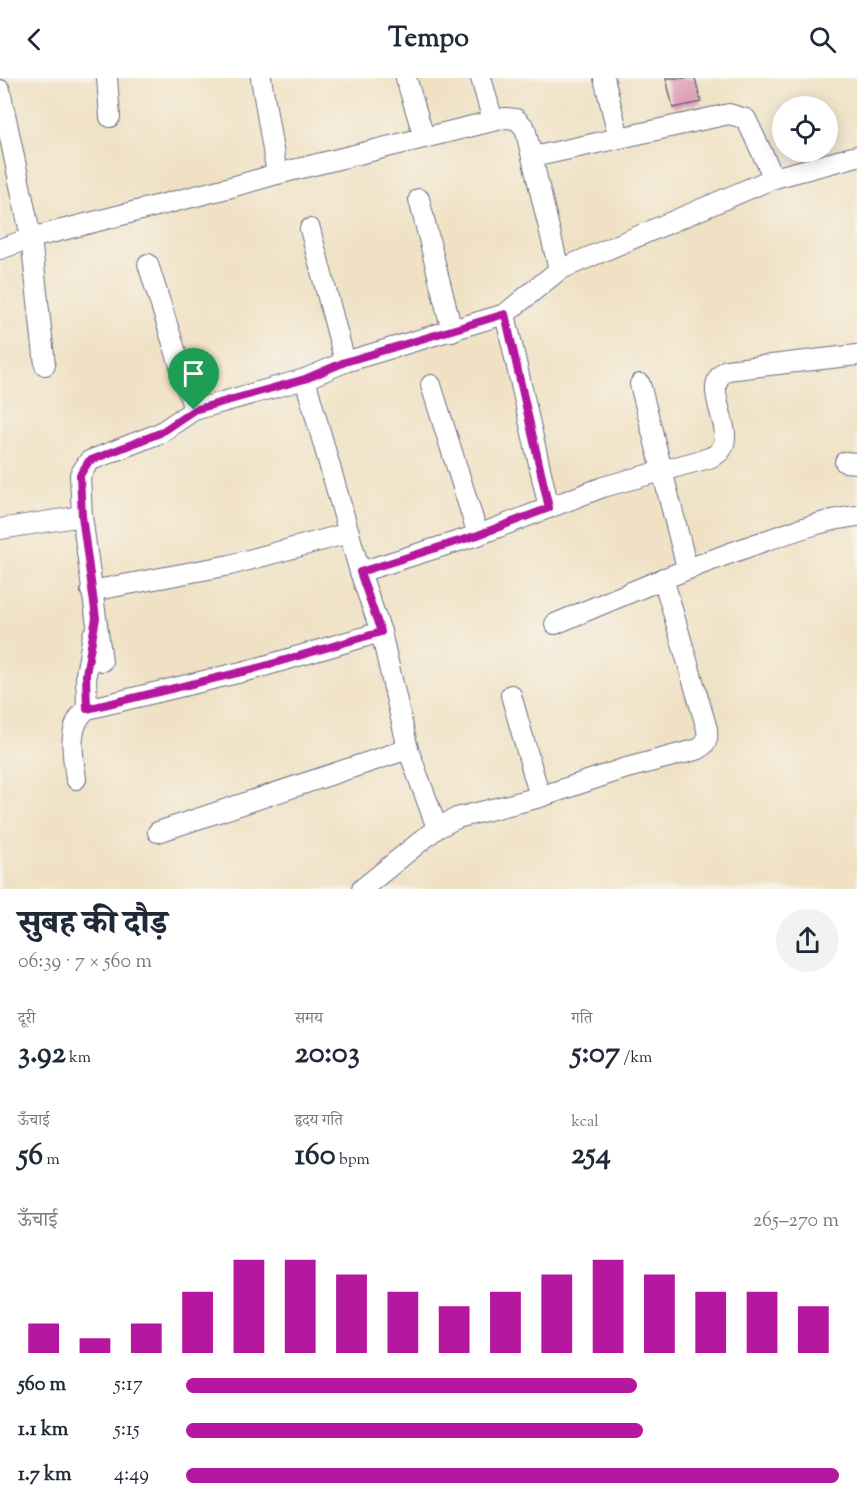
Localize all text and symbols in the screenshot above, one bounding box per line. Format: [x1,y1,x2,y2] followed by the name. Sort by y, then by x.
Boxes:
[388,20,469,59] text: Tempo
[18,23,51,56] icon: back
[806,23,839,56] icon: search
[772,96,838,162] map controls
[772,96,838,162] button: locate
[168,348,219,410] pin
[177,357,210,390] icon: arrive
[18,901,167,949] text: सुबह की दौड़
[776,909,839,972] button: share
[18,948,152,977] text: 06:39 · 7 × 560 m
[18,1008,35,1031] text: दूरी
[295,1008,323,1031] text: समय
[571,1008,592,1031] text: गति
[18,1033,66,1076] text: 3.92
[295,1033,360,1076] text: 20:03
[571,1033,620,1076] text: 5:07
[66,1047,91,1070] text: km
[620,1047,652,1070] text: /km
[18,1110,50,1133] text: ऊँचाई
[295,1110,343,1133] text: हृदय गति
[571,1111,599,1134] text: kcal
[571,1134,611,1177] text: 254
[18,1135,43,1178] text: 56
[295,1135,336,1178] text: 160
[43,1149,60,1172] text: m
[336,1149,370,1172] text: bpm
[18,1207,57,1236] text: ऊँचाई
[753,1207,839,1236] text: 265–270 m
[18,1371,66,1400] text: 560 m
[114,1371,143,1400] text: 5:17
[18,1416,68,1445] text: 1.1 km
[114,1416,140,1445] text: 5:15
[18,1461,72,1490] text: 1.7 km
[114,1461,149,1490] text: 4:49

